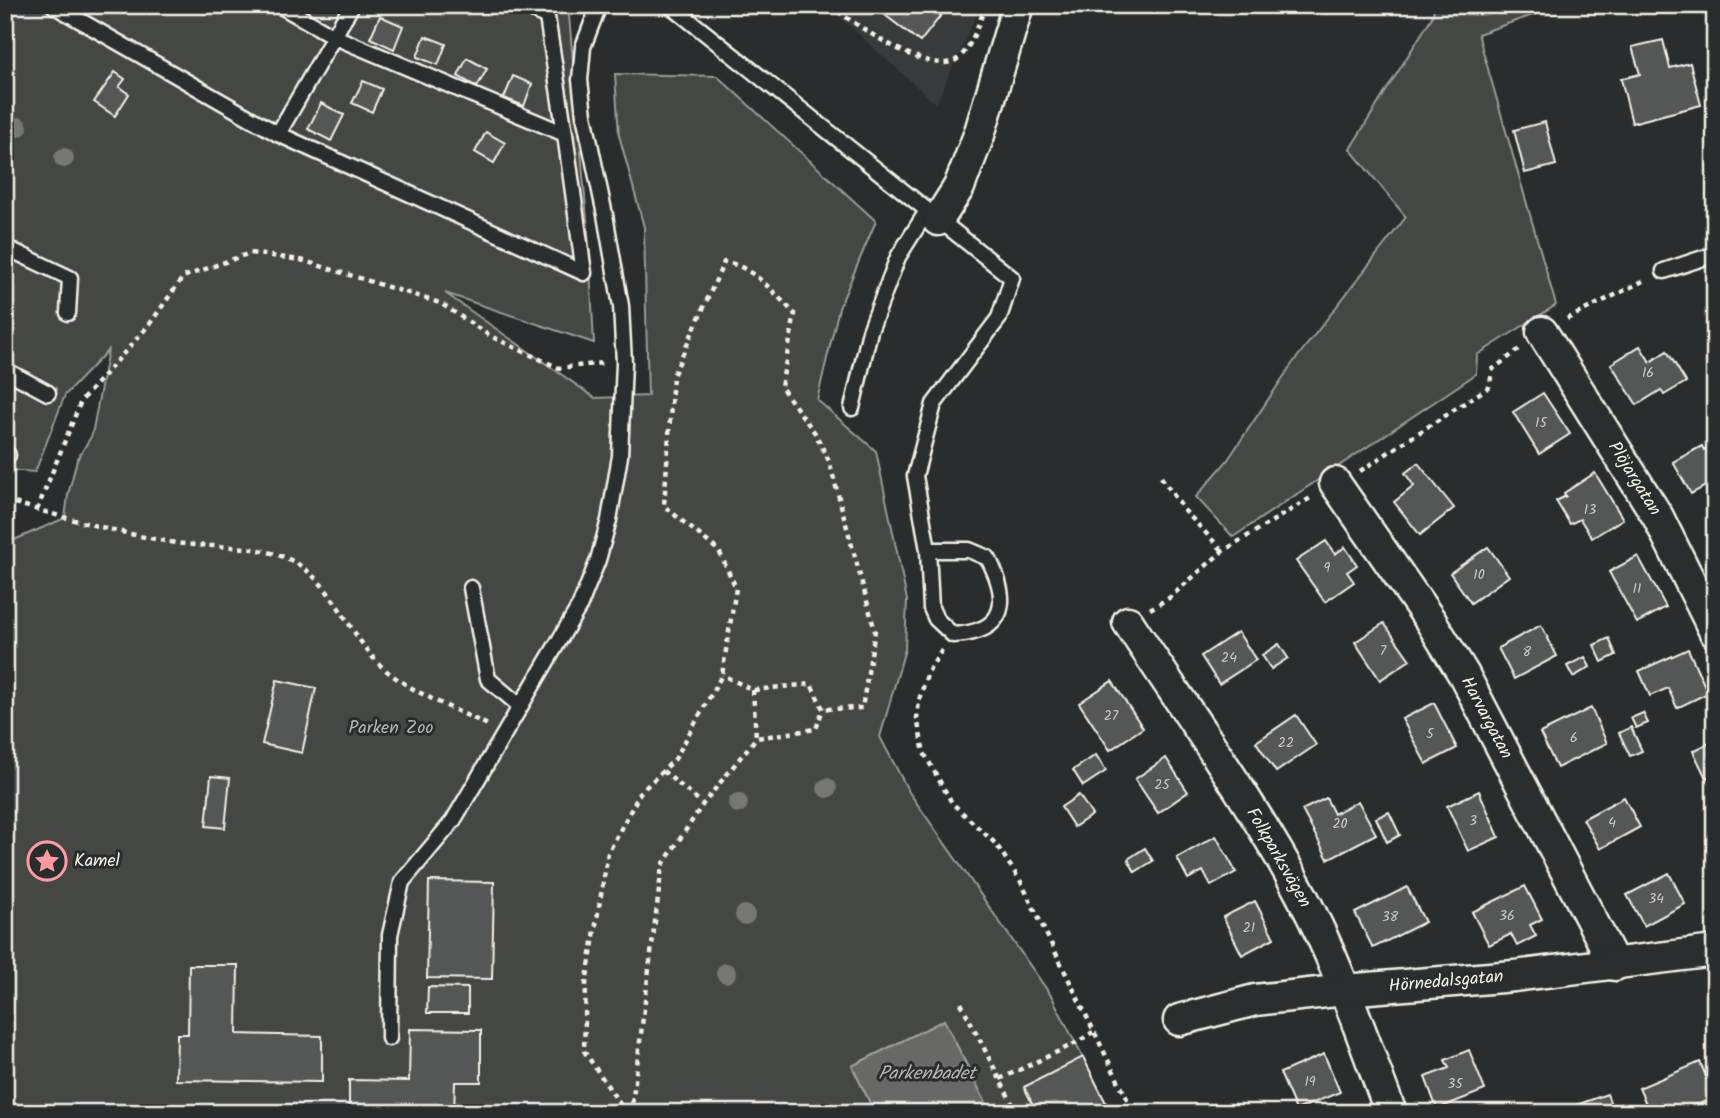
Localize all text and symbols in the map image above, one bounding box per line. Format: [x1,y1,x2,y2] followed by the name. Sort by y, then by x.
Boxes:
[1642,362,1654,384] house number: 16
[1535,412,1548,434] house number: 15
[1600,436,1668,522] street label: Plöjargatan
[1584,499,1596,521] house number: 13
[1324,557,1331,579] house number: 9
[1473,564,1485,586] house number: 10
[1633,578,1641,600] house number: 11
[1380,640,1387,662] house number: 7
[1523,641,1532,663] house number: 8
[1221,647,1237,669] house number: 24
[1452,671,1520,765] street label: Harvargatan
[1104,705,1119,727] house number: 27
[349,714,434,743] park label: Parken Zoo
[1426,723,1435,745] house number: 5
[1570,727,1578,749] house number: 6
[1278,732,1294,754] house number: 22
[1154,774,1171,796] house number: 25
[1237,802,1319,914] street label: Folkparksvägen
[1469,810,1477,832] house number: 3
[1608,812,1616,834] house number: 4
[1332,813,1348,835] house number: 20
[26,840,68,882] place icon: Kamel
[74,847,121,876] place label: Kamel
[1648,888,1664,910] house number: 34
[1499,905,1515,927] house number: 36
[1382,906,1399,928] house number: 38
[1243,917,1255,939] house number: 21
[1387,963,1505,1001] street label: Hörnedalsgatan
[878,1059,978,1089] water label: Parkenbadet
[1304,1071,1316,1093] house number: 19
[1447,1073,1464,1095] house number: 35

